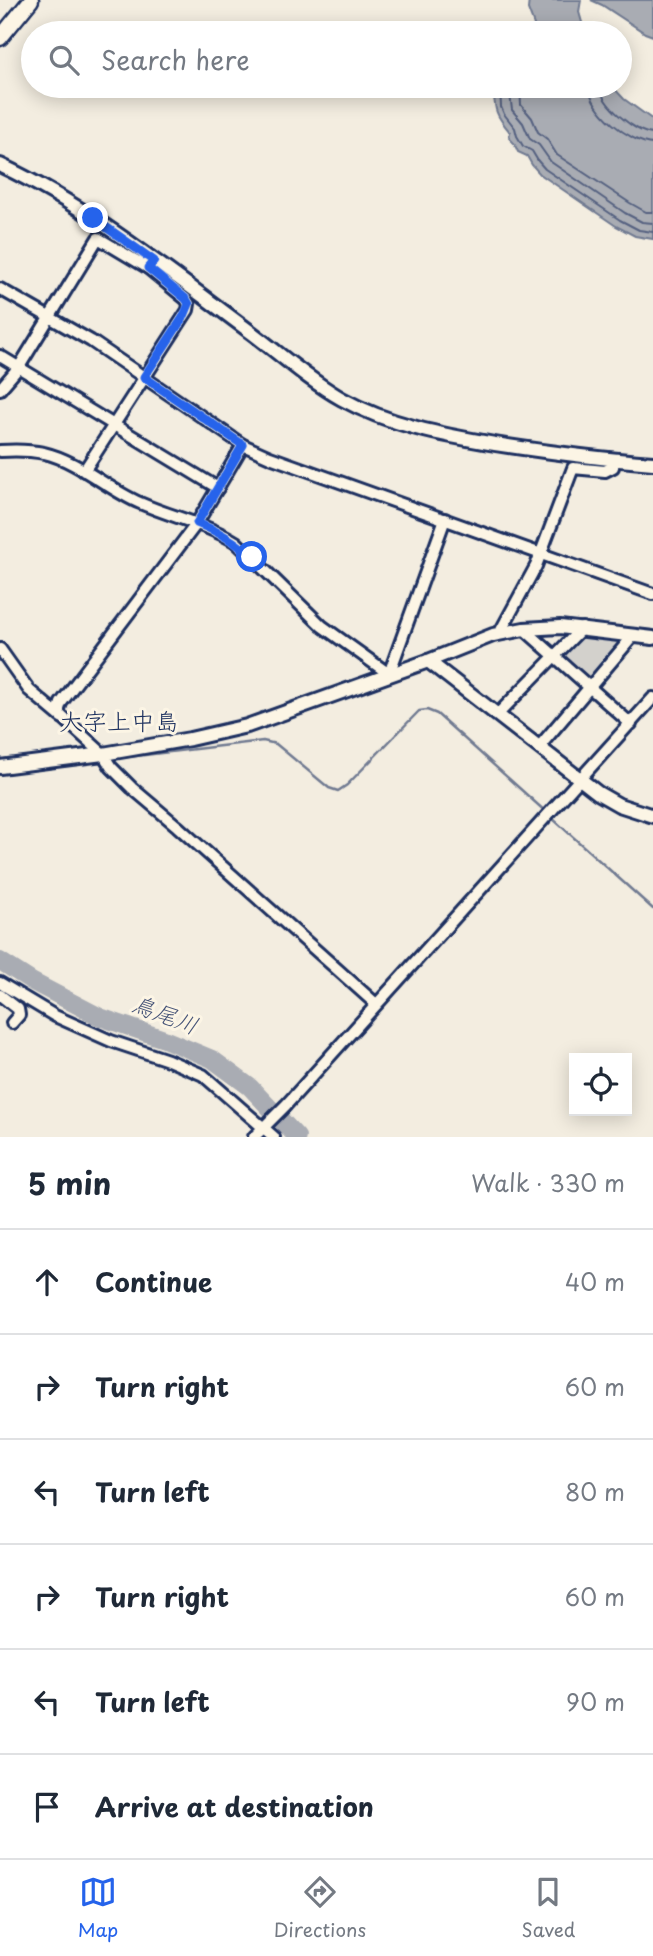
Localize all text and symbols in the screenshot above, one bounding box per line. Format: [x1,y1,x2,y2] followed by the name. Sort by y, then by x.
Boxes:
[21,21,632,98] search box
[101,40,250,79] text: Search here
[45,41,83,79] icon: search
[77,202,108,233] route end
[236,541,267,572] route start
[59,702,179,738] district label: 大字上中島
[127,985,204,1042] water label: 鳥尾川
[569,1053,632,1116] map controls
[569,1053,632,1116] button: locate
[28,1160,111,1205] text: 5 min
[471,1165,625,1200] text: Walk · 330 m
[95,1262,212,1301] text: Continue
[28,1263,66,1301] icon: ahead
[565,1264,625,1299] text: 40 m
[95,1367,229,1406] text: Turn right
[28,1368,66,1406] icon: right
[565,1369,625,1404] text: 60 m
[95,1472,210,1511] text: Turn left
[28,1473,66,1511] icon: left
[565,1474,625,1509] text: 80 m
[95,1577,229,1616] text: Turn right
[28,1578,66,1616] icon: right
[565,1579,625,1614] text: 60 m
[95,1682,210,1721] text: Turn left
[28,1683,66,1721] icon: left
[566,1684,625,1719] text: 90 m
[95,1787,374,1826] text: Arrive at destination
[28,1788,66,1826] icon: arrive
[78,1873,118,1943] tab: Map
[274,1873,366,1943] tab: Directions
[521,1873,575,1943] tab: Saved

